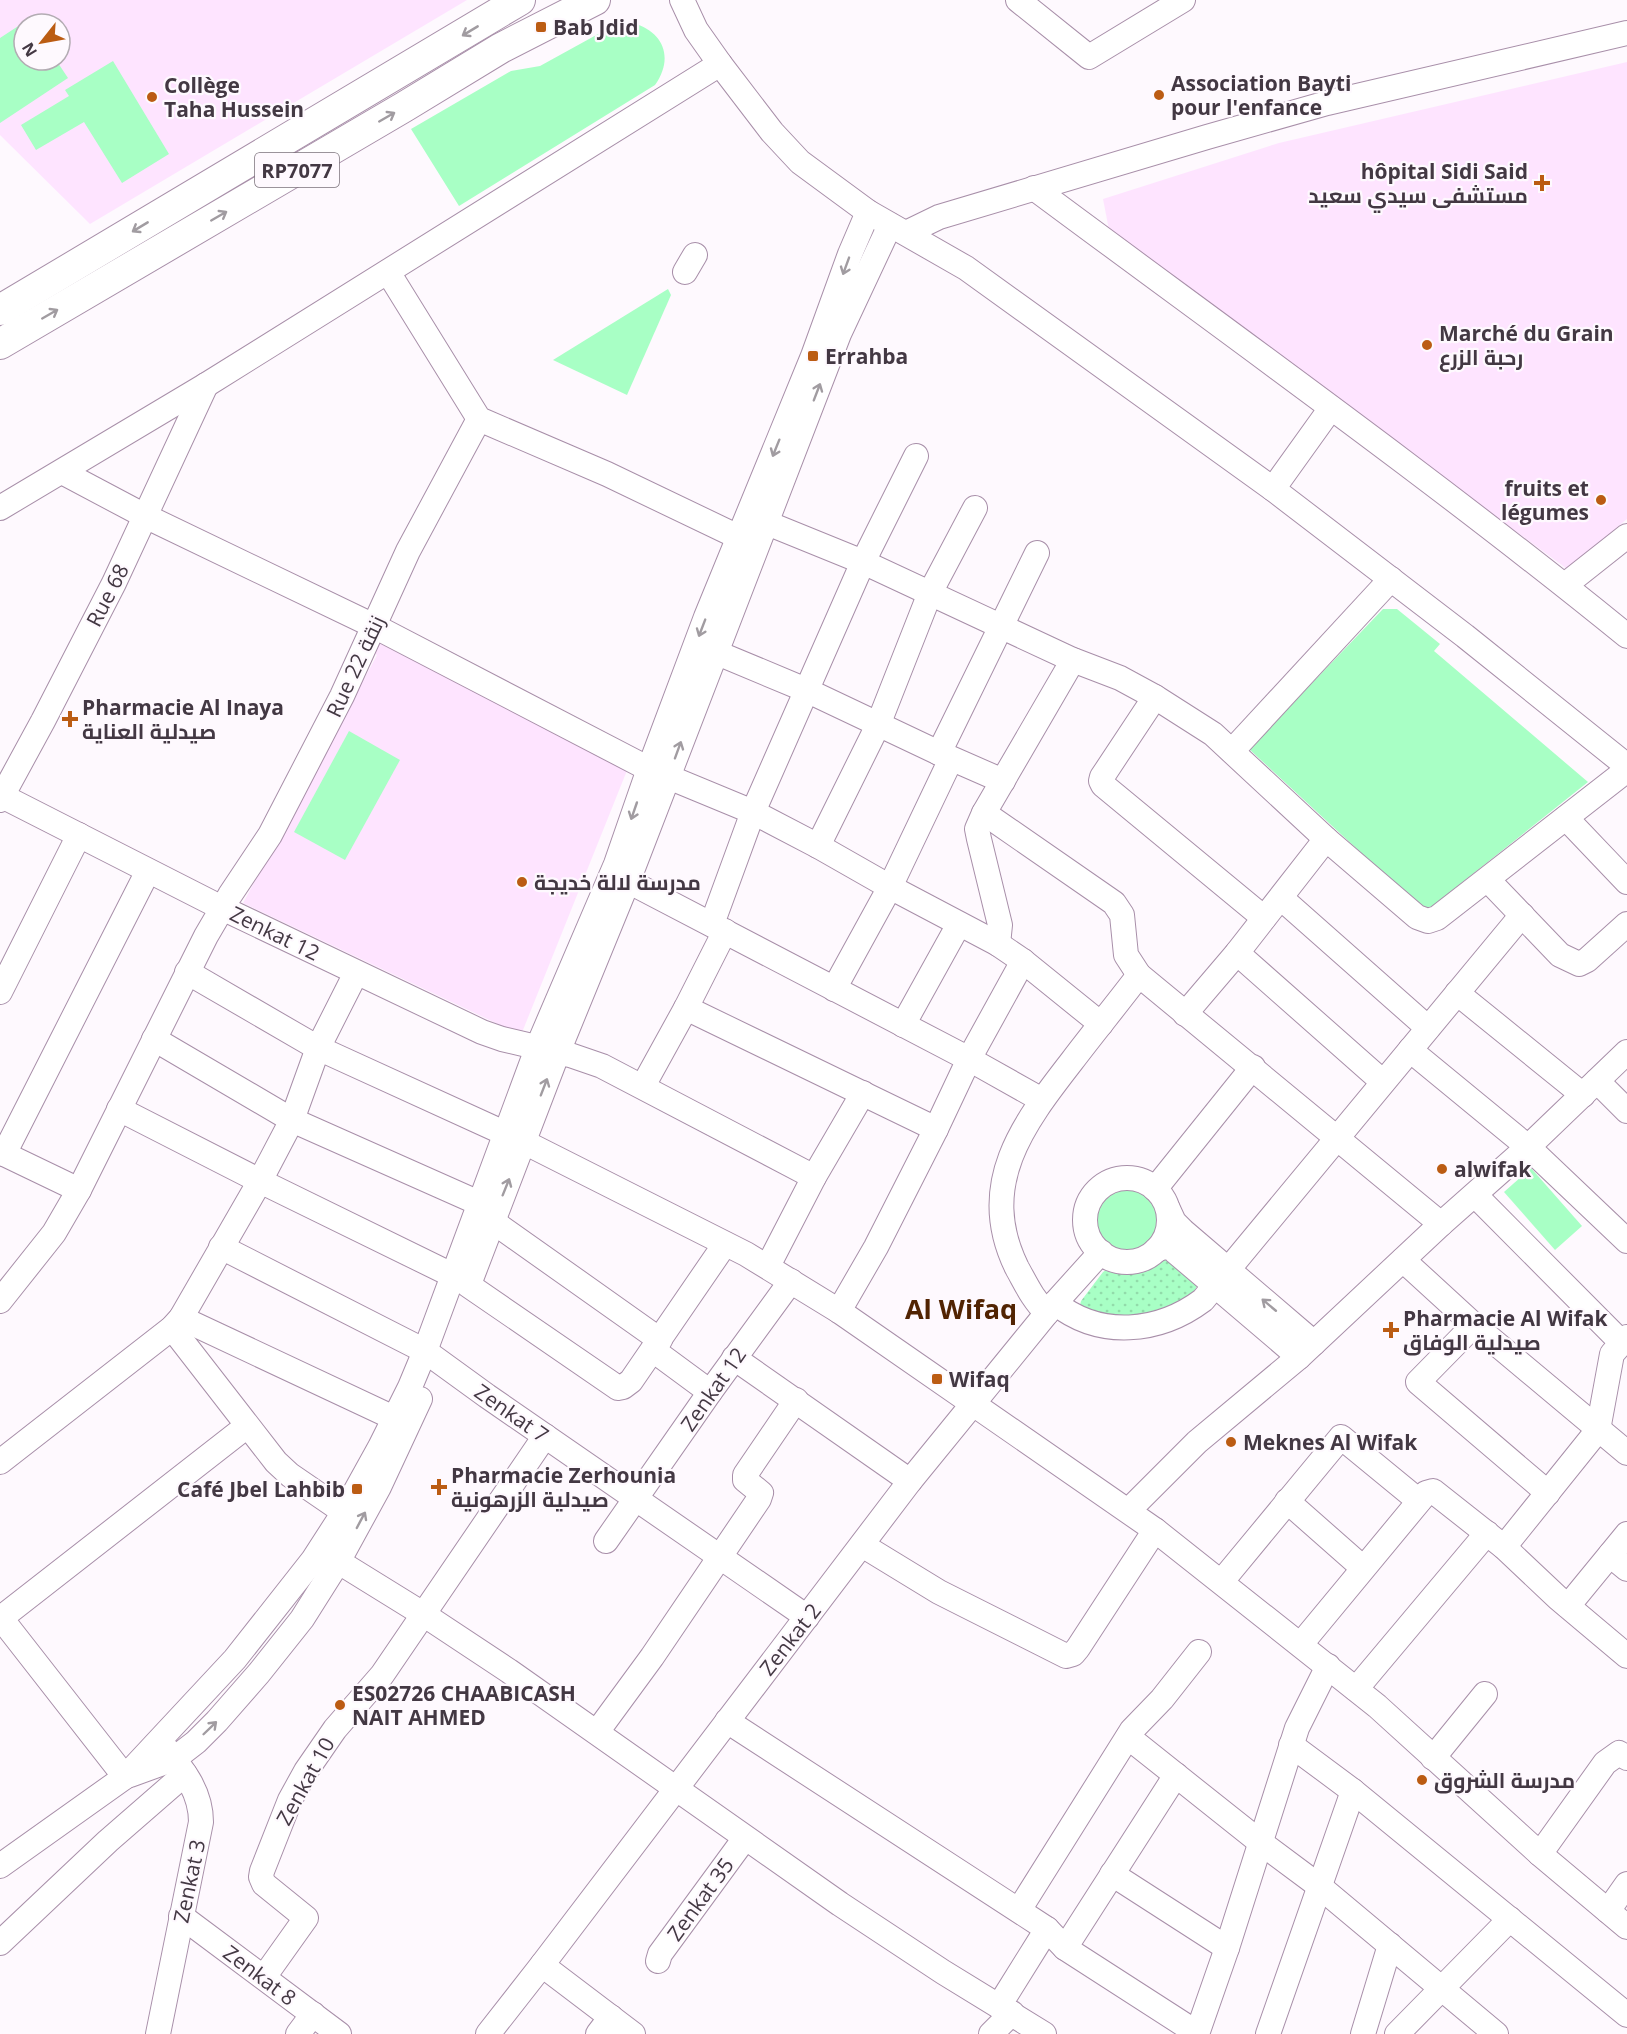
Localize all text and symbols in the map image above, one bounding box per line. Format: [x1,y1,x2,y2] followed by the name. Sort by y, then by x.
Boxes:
[12,12,72,72] north arrow
[553,13,638,41] place label: Bab Jdid
[534,20,548,34] marker: Bab Jdid
[462,25,479,37] one-way arrow
[16,38,42,61] text: N
[1171,69,1351,121] place label: Association Bayti pour l'enfance
[164,71,304,123] place label: Collège Taha Hussein
[1152,88,1166,102] marker: Association Bayti pour l'enfance
[145,90,159,104] marker: Collège Taha Hussein
[378,111,395,123] one-way arrow
[255,153,339,187] road number: RP7077
[1308,157,1528,213] place label: hôpital Sidi Said مستشفى سيدي سعيد
[1533,174,1551,192] marker: hôpital Sidi Said مستشفى سيدي سعيد
[210,209,227,221] one-way arrow
[132,221,149,233] one-way arrow
[840,256,851,275] one-way arrow
[42,308,59,320] one-way arrow
[1439,319,1614,372] place label: Marché du Grain رحبة الزرع
[1420,338,1434,352] marker: Marché du Grain رحبة الزرع
[825,342,908,370] place label: Errahba
[806,349,820,363] marker: Errahba
[812,383,823,401] one-way arrow
[770,438,781,457] one-way arrow
[1501,474,1589,526] place label: fruits et légumes
[1594,493,1608,507] marker: fruits et légumes
[79,559,135,631] street label: Rue 68
[319,611,391,721] street label: Rue 22 زنقة
[696,618,707,637] one-way arrow
[82,693,284,745] place label: Pharmacie Al Inaya صيدلية العناية
[63,712,77,726] marker: Pharmacie Al Inaya صيدلية العناية
[673,741,684,759] one-way arrow
[628,801,639,820] one-way arrow
[534,868,701,896] place label: مدرسة لالة خديجة
[515,875,529,889] marker: مدرسة لالة خديجة
[226,899,324,967] street label: Zenkat 12
[540,1078,551,1097] one-way arrow
[1454,1155,1532,1183] place label: alwifak
[1435,1162,1449,1176] marker: alwifak
[501,1178,512,1197] one-way arrow
[905,1290,1017,1327] district label: Al Wifaq
[1261,1299,1277,1312] one-way arrow
[1403,1304,1608,1356] place label: Pharmacie Al Wifak صيدلية الوفاق
[1384,1323,1398,1337] marker: Pharmacie Al Wifak صيدلية الوفاق
[674,1342,752,1436] street label: Zenkat 12
[949,1365,1010,1393] place label: Wifaq
[930,1372,944,1386] marker: Wifaq
[469,1377,555,1449] street label: Zenkat 7
[1243,1428,1418,1456] place label: Meknes Al Wifak
[1224,1435,1238,1449] marker: Meknes Al Wifak
[451,1461,676,1513] place label: Pharmacie Zerhounia صيدلية الزرهونية
[177,1475,345,1503] place label: Café Jbel Lahbib
[432,1480,446,1494] marker: Pharmacie Zerhounia صيدلية الزرهونية
[350,1482,364,1496] marker: Café Jbel Lahbib
[356,1511,367,1529] one-way arrow
[753,1597,827,1681] street label: Zenkat 2
[352,1679,576,1731] place label: ES02726 CHAABICASH NAIT AHMED
[333,1698,347,1712] marker: ES02726 CHAABICASH NAIT AHMED
[203,1720,218,1735] one-way arrow
[269,1732,341,1830] street label: Zenkat 10
[1434,1766,1575,1794] place label: مدرسة الشروق
[1415,1773,1429,1787] marker: مدرسة الشروق
[167,1837,211,1925] street label: Zenkat 3
[660,1852,740,1946] street label: Zenkat 35
[218,1938,302,2012] street label: Zenkat 8

